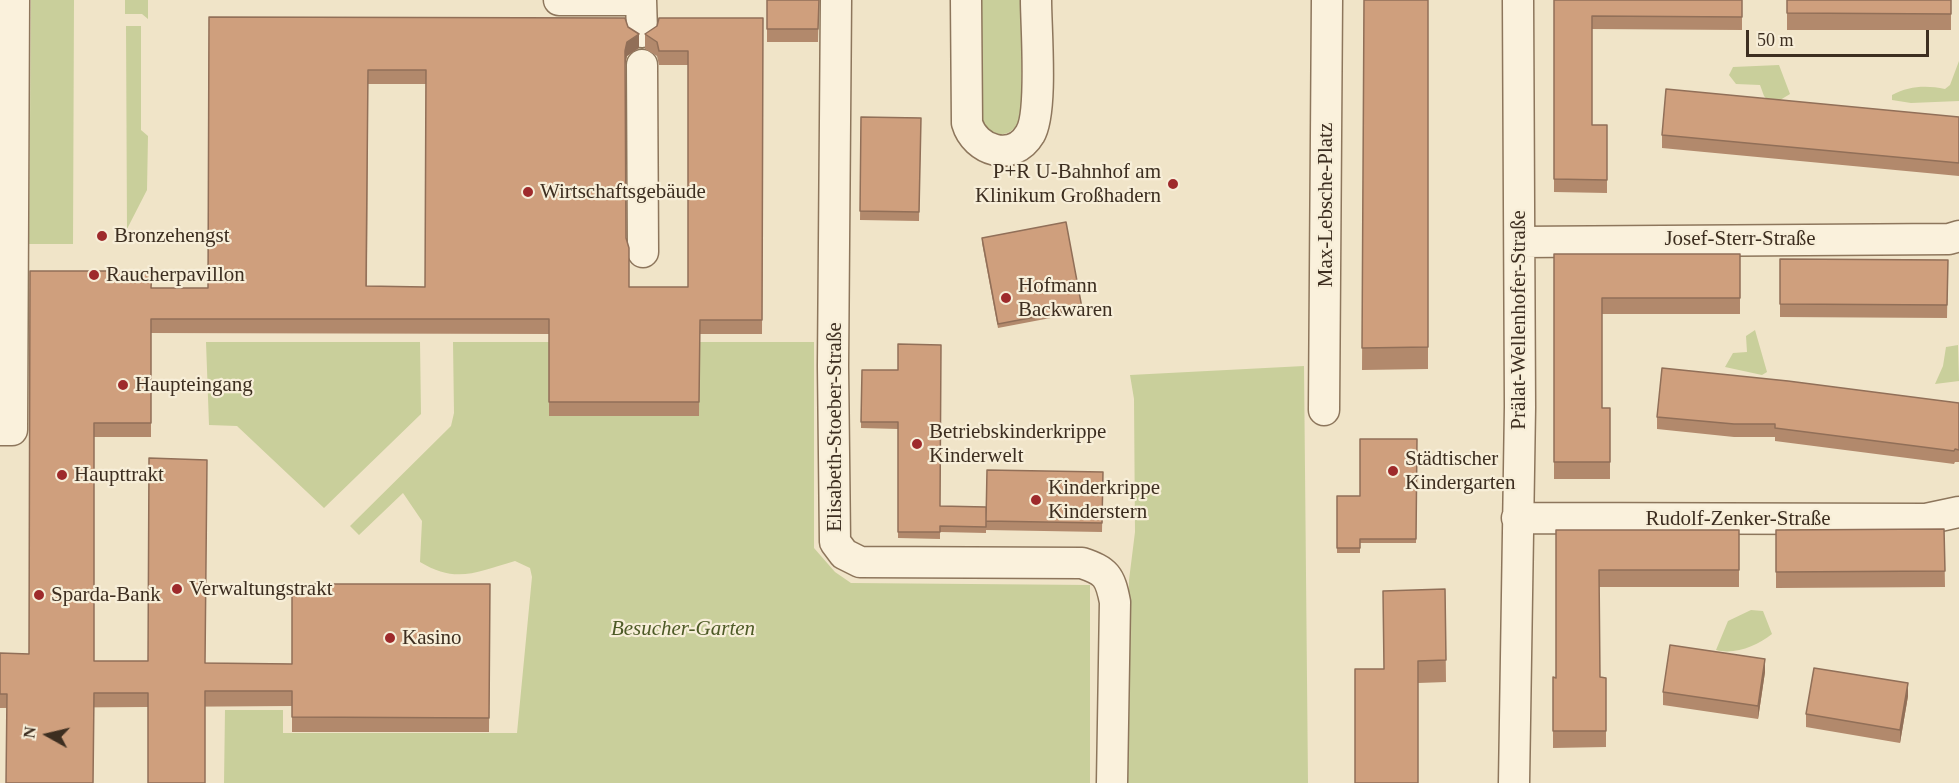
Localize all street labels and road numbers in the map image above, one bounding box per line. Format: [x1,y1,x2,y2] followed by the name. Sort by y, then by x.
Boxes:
[1313,123,1339,287] street label: Max-Lebsche-Platz
[1506,210,1532,430] street label: Prälat-Wellenhofer-Straße
[1664,226,1816,252] street label: Josef-Sterr-Straße
[822,322,848,532] street label: Elisabeth-Stoeber-Straße
[1645,506,1831,532] street label: Rudolf-Zenker-Straße

